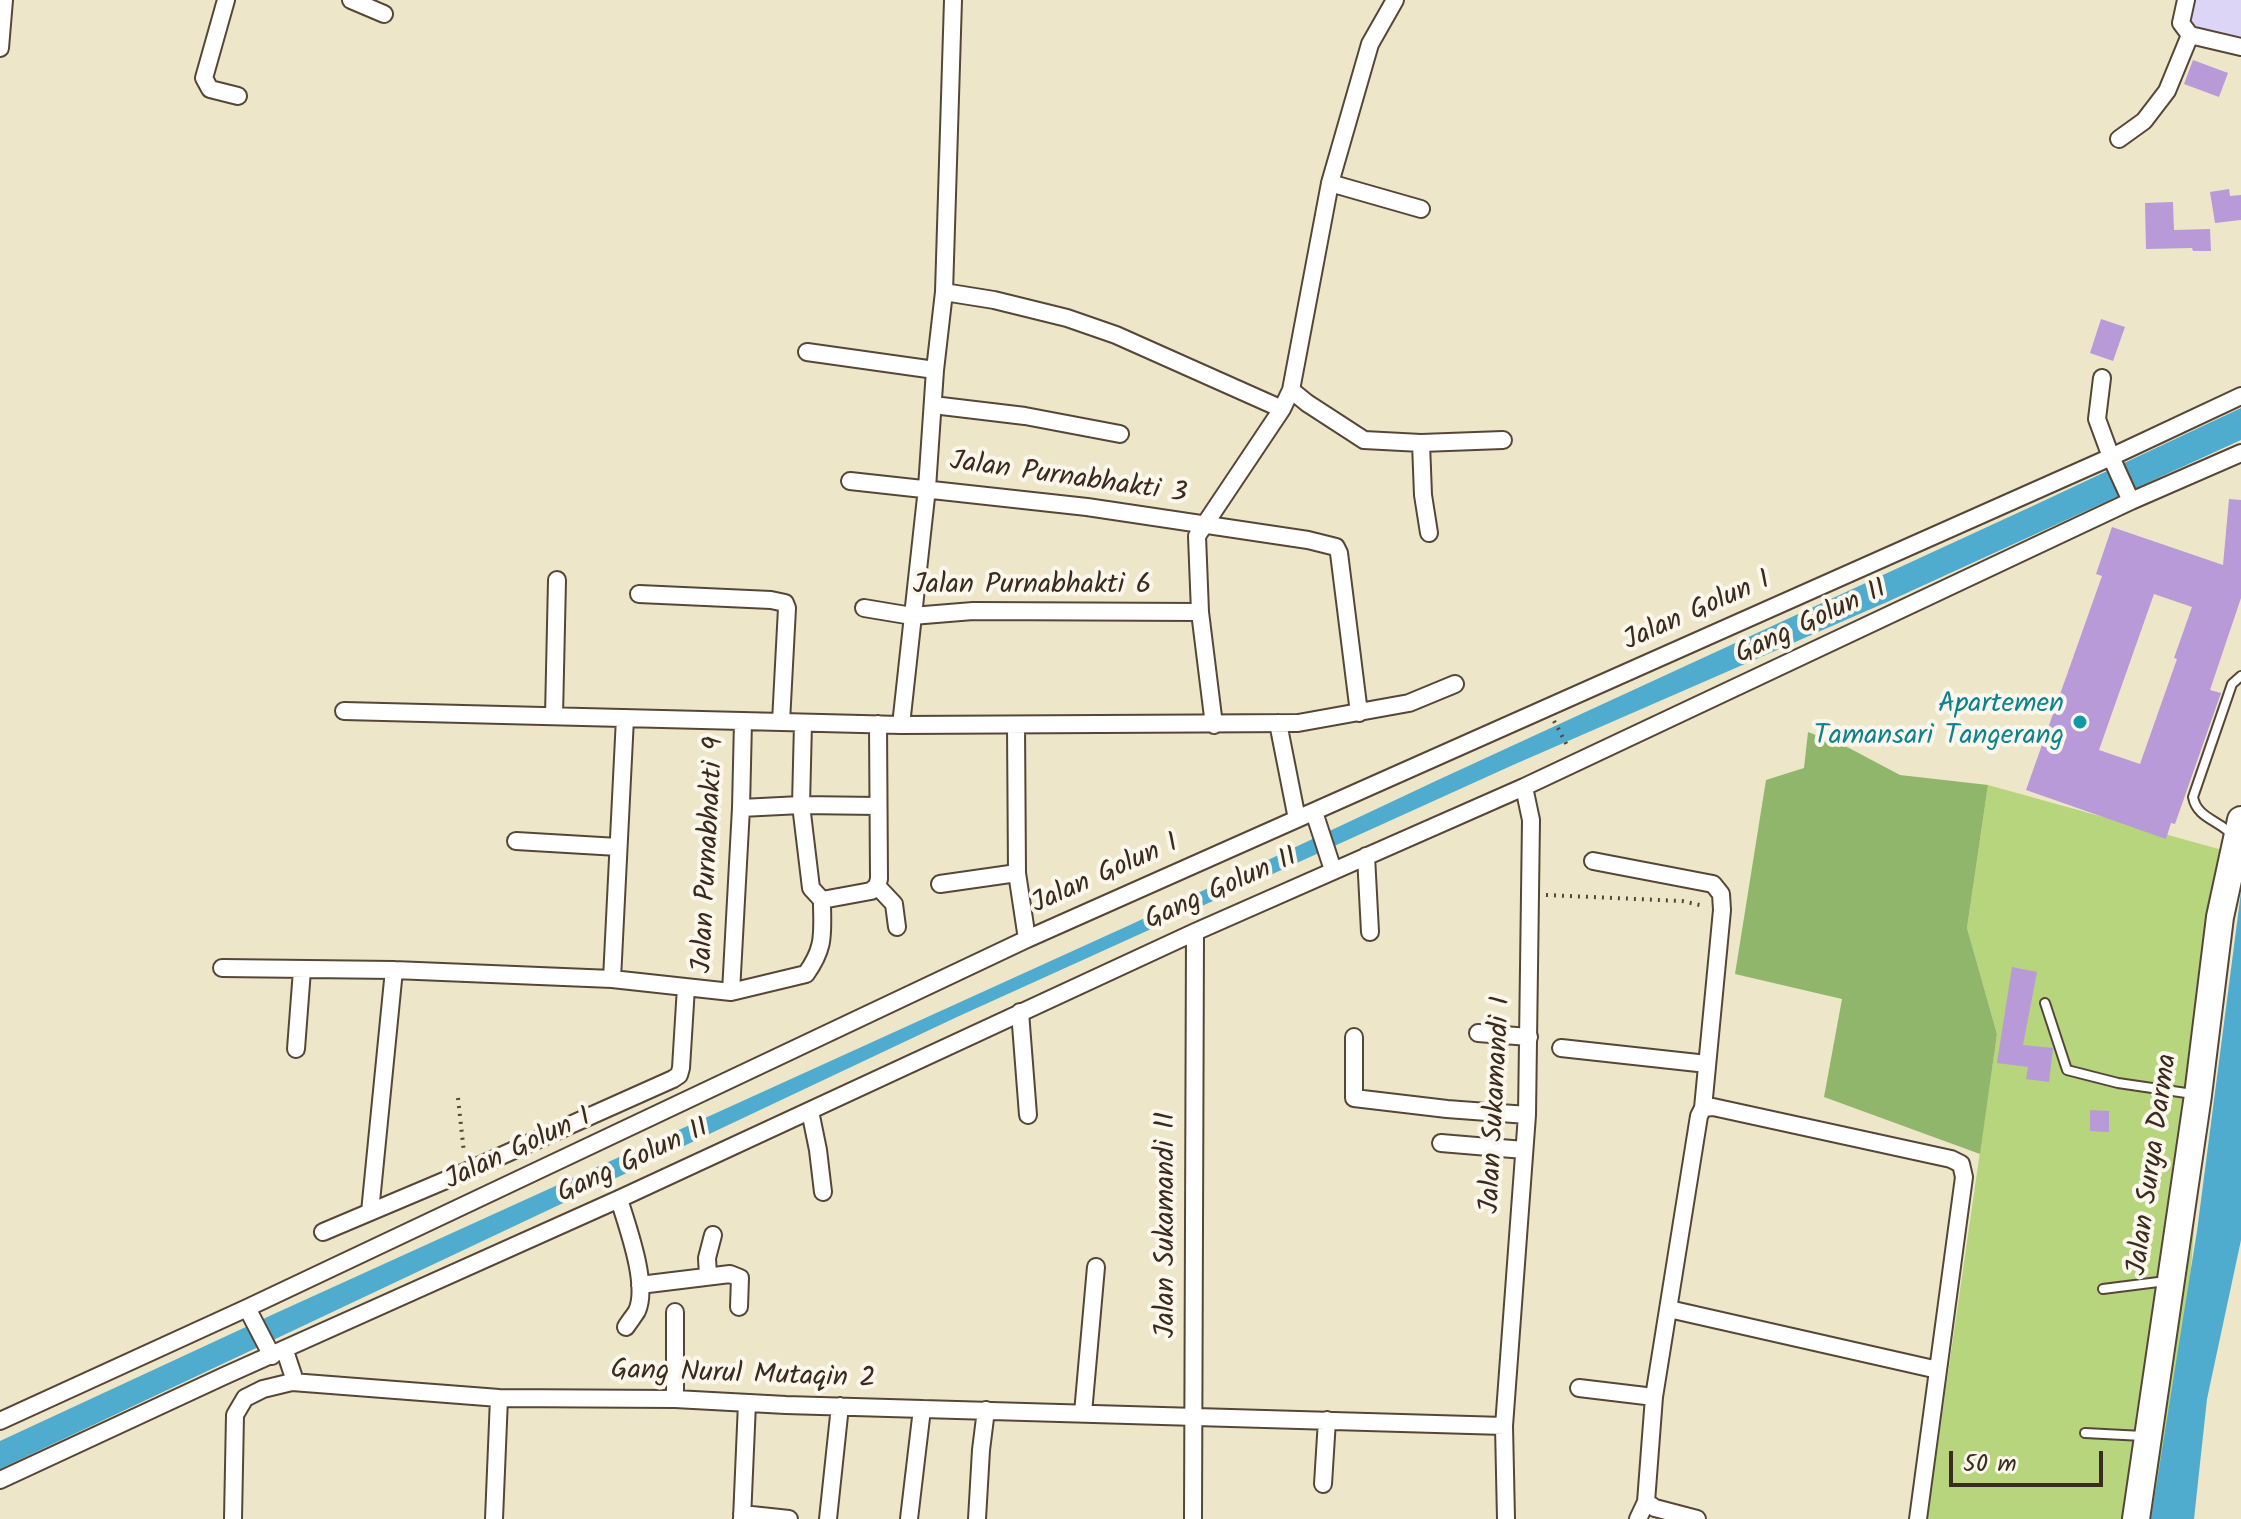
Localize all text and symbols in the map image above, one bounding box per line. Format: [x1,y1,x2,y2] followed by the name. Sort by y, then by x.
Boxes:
[947,447,1189,513] street label: Jalan Purnabhakti 3
[1619,566,1777,660] street label: Jalan Golun I
[913,570,1151,604] street label: Jalan Purnabhakti 6
[1731,574,1893,674] street label: Gang Golun II
[1814,689,2064,755] place label: Apartemen Tamansari Tangerang
[2071,713,2089,731] marker: Apartemen Tamansari Tangerang
[688,736,734,974] street label: Jalan Purnabhakti 9
[1027,829,1185,923] street label: Jalan Golun I
[1141,842,1303,940] street label: Gang Golun II
[1476,995,1520,1215] street label: Jalan Sukamandi I
[2123,1052,2187,1278] street label: Jalan Surya Darma
[441,1103,597,1199] street label: Jalan Golun I
[1151,1112,1185,1338] street label: Jalan Sukamandi II
[553,1113,715,1213] street label: Gang Golun II
[610,1356,876,1398] street label: Gang Nurul Mutaqin 2
[1953,1435,2107,1485] scale bar
[1963,1445,2017,1484] text: 50 m

